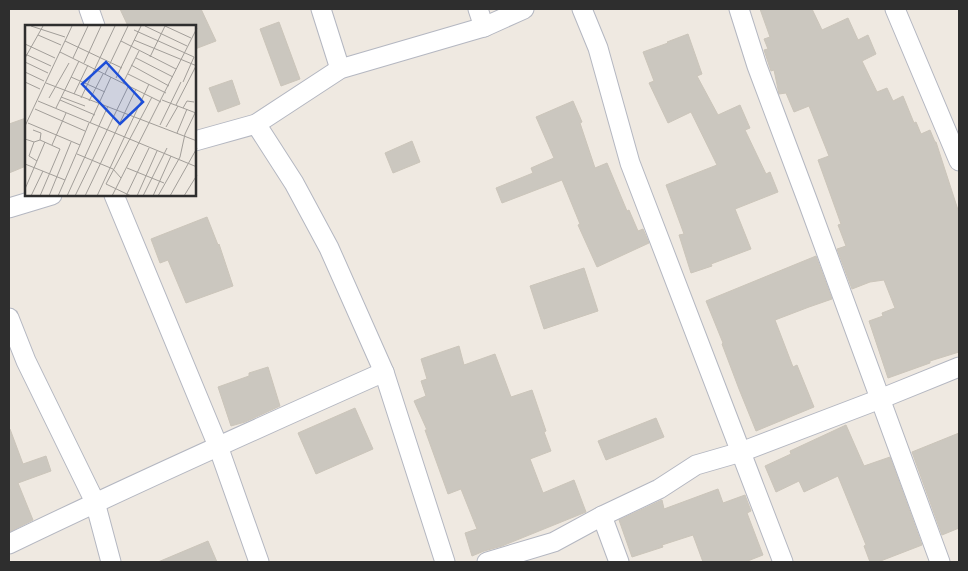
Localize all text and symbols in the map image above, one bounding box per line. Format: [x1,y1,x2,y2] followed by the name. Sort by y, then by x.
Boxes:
[25,25,196,196] inset map

